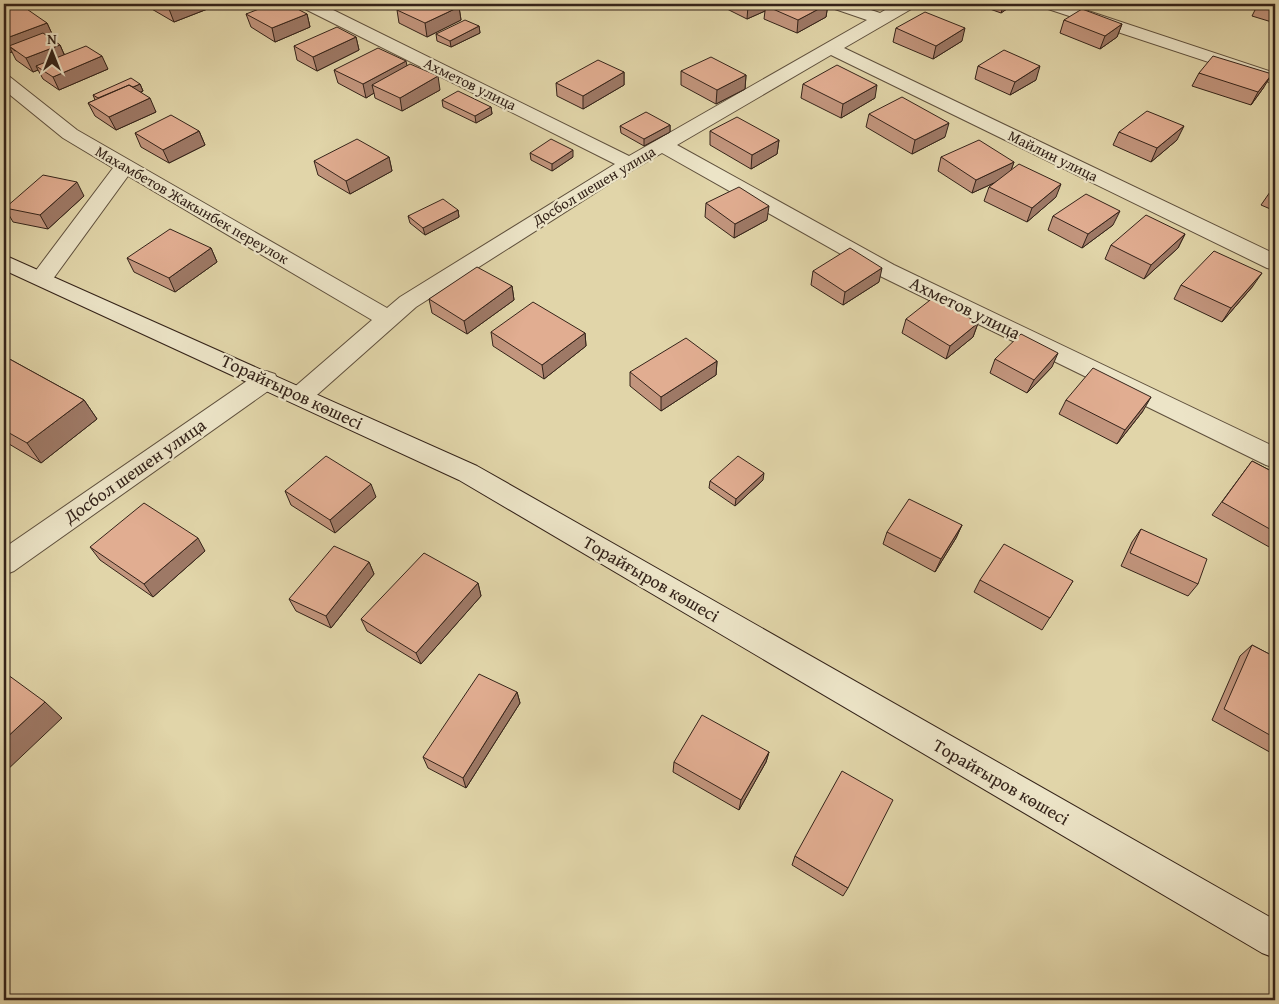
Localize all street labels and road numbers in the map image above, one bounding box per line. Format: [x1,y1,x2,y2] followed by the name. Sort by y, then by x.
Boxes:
[420,52,521,115] street label: Ахметов улица
[1005,125,1102,187] street label: Майлин улица
[92,140,293,269] street label: Махамбетов Жакынбек переулок
[527,140,660,231] street label: Досбол шешен улица
[905,269,1026,346] street label: Ахметов улица
[217,347,368,436] street label: Торайғыров көшесі
[57,411,212,530] street label: Досбол шешен улица
[578,528,725,629] street label: Торайғыров көшесі
[928,731,1075,832] street label: Торайғыров көшесі

